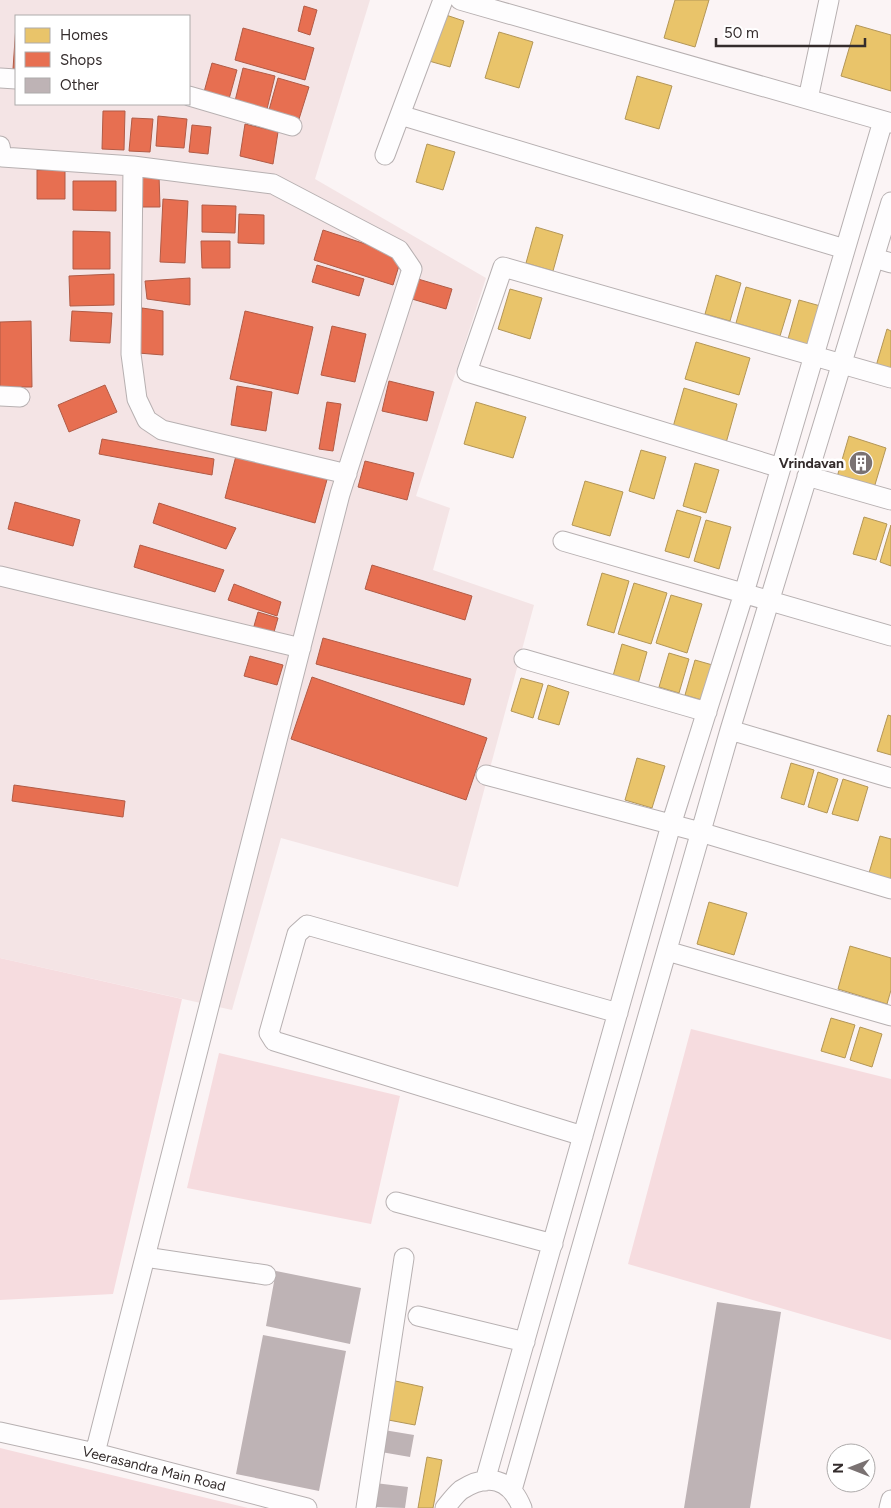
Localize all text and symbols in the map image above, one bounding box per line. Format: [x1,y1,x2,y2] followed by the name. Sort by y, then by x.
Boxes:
[15,15,190,105] legend
[716,15,865,47] scale bar
[724,24,759,42] text: 50 m
[60,26,108,44] text: Homes
[60,51,102,69] text: Shops
[60,76,99,94] text: Other
[848,450,874,476] building icon: Vrindavan
[779,455,844,472] place label: Vrindavan
[81,1443,227,1495] street label: Veerasandra Main Road
[826,1443,876,1493] north arrow
[830,1463,847,1473] text: N

